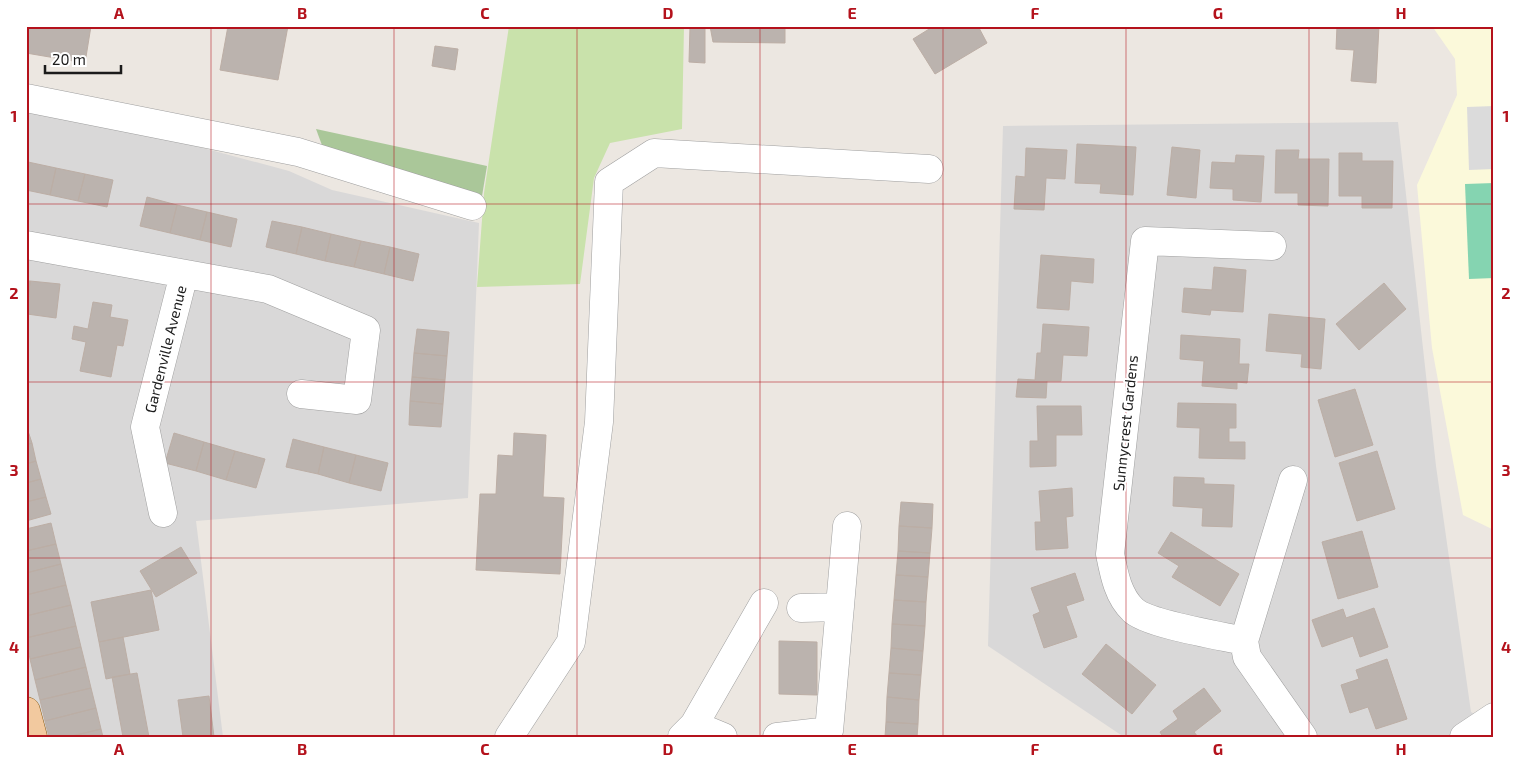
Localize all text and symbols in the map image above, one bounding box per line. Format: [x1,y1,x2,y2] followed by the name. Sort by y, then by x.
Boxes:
[114,3,125,22] text: A
[297,3,307,22] text: B
[480,3,490,22] text: C
[663,3,674,22] text: D
[847,3,857,22] text: E
[1031,3,1040,22] text: F
[1213,3,1223,22] text: G
[1395,3,1407,22] text: H
[45,42,121,74] scale bar
[52,50,86,68] text: 20 m
[11,106,17,125] text: 1
[1503,106,1509,125] text: 1
[9,283,19,302] text: 2
[140,283,190,415] street label: Gardenville Avenue
[1501,283,1511,302] text: 2
[1109,354,1141,492] street label: Sunnycrest Gardens
[9,460,19,479] text: 3
[1501,460,1511,479] text: 3
[9,637,19,656] text: 4
[1501,637,1511,656] text: 4
[114,739,125,758] text: A
[297,739,307,758] text: B
[480,739,490,758] text: C
[663,739,674,758] text: D
[847,739,857,758] text: E
[1031,739,1040,758] text: F
[1213,739,1223,758] text: G
[1395,739,1407,758] text: H

